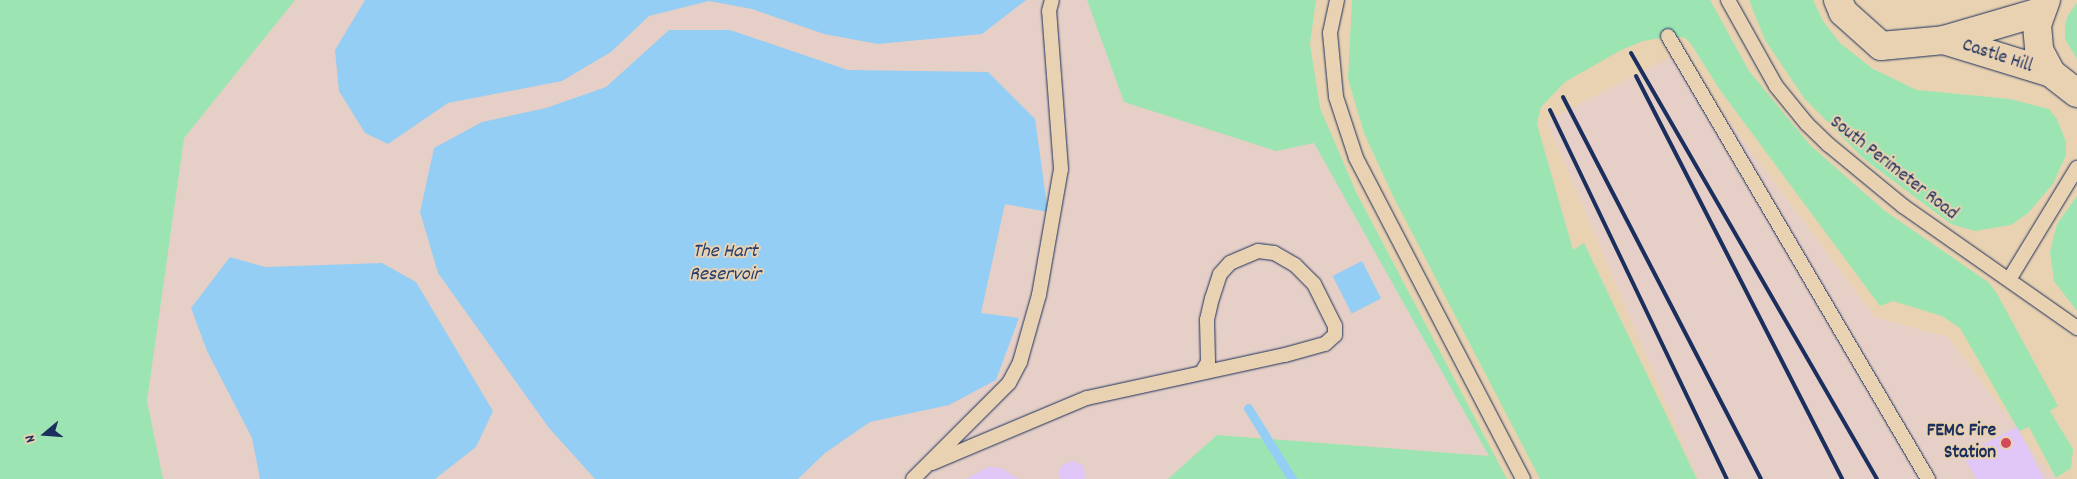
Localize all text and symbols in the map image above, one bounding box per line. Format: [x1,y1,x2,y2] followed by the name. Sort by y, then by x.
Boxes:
[1959,35,2035,79] street label: Castle Hill
[1824,112,1962,226] street label: South Perimeter Road
[689,240,761,287] water label: The Hart Reservoir
[20,409,70,459] north arrow
[1927,421,1996,465] place label: FEMC Fire Station
[20,432,41,445] text: N
[2000,437,2012,449] marker: FEMC Fire Station

